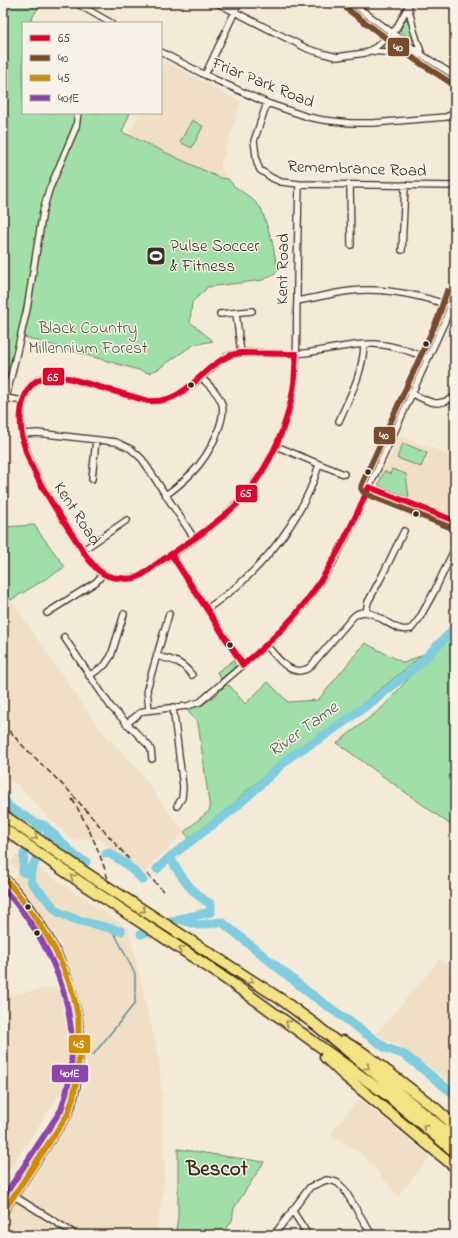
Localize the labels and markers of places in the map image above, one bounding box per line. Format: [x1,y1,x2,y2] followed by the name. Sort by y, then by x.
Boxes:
[170,234,260,279] place label: Pulse Soccer & Fitness
[145,245,167,267] sports icon: Pulse Soccer & Fitness
[421,339,431,349] unlabelled marker
[186,380,196,390] unlabelled marker
[363,467,373,477] unlabelled marker
[411,509,421,519] unlabelled marker
[225,640,235,650] unlabelled marker
[23,902,33,912] unlabelled marker
[32,928,42,938] unlabelled marker

